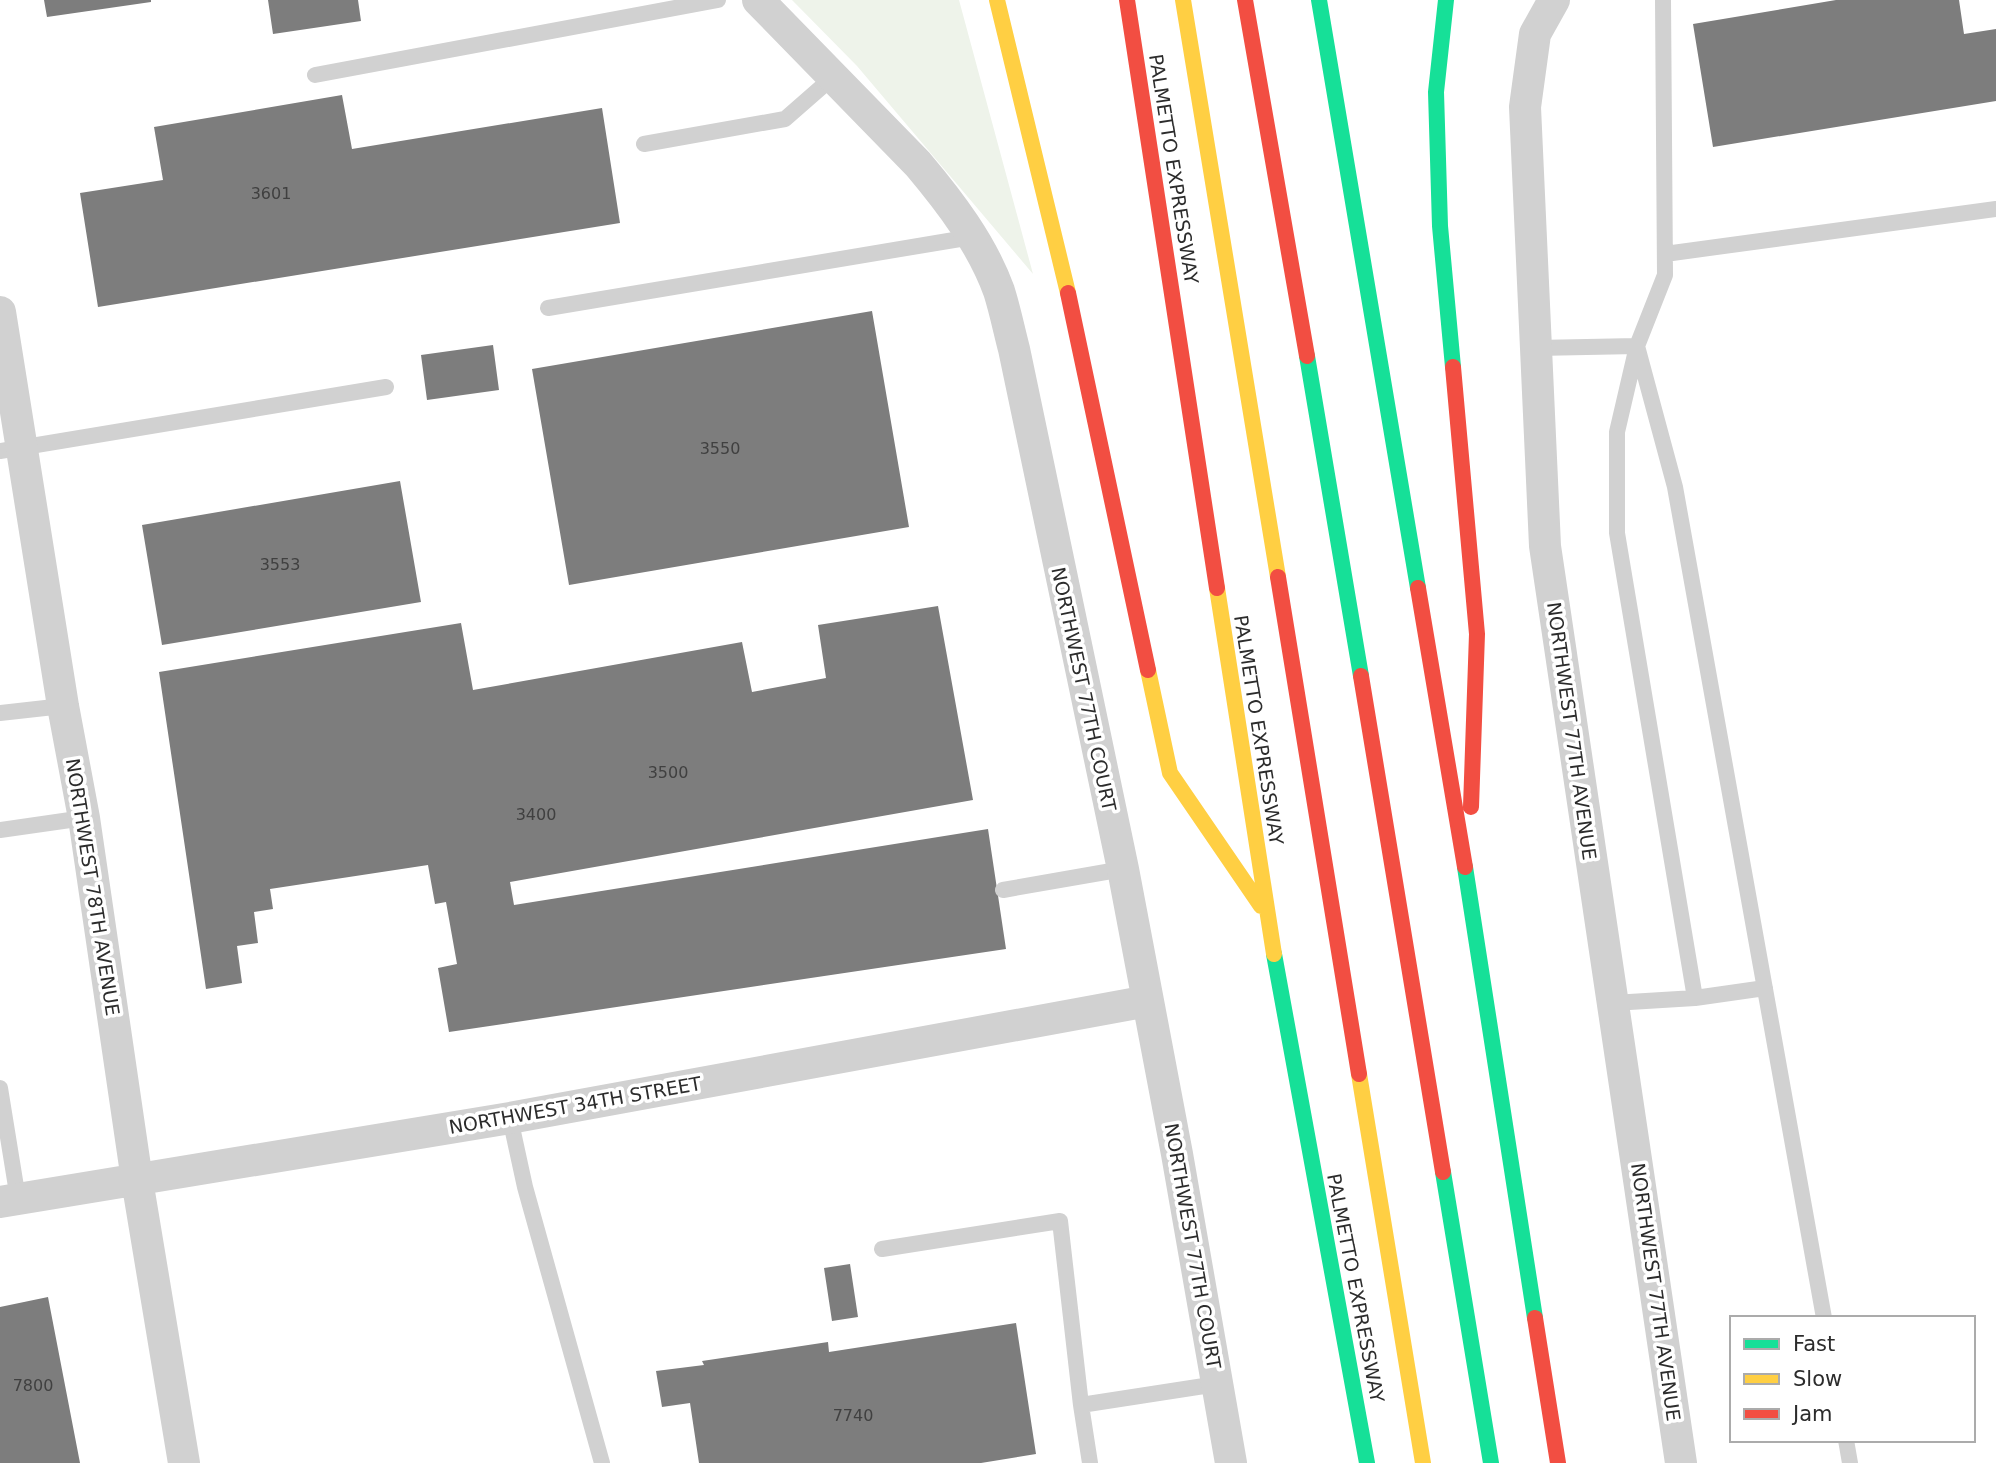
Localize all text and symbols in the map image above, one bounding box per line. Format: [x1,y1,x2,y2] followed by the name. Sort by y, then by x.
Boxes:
[1145,52,1203,286] street label: PALMETTO EXPRESSWAY
[251,184,291,203] house number: 3601
[700,439,740,458] house number: 3550
[260,555,300,574] house number: 3553
[1047,565,1121,813] street label: NORTHWEST 77TH COURT
[1543,601,1601,861] street label: NORTHWEST 77TH AVENUE
[1230,613,1288,847] street label: PALMETTO EXPRESSWAY
[62,757,124,1017] street label: NORTHWEST 78TH AVENUE
[648,763,688,782] house number: 3500
[516,805,556,824] house number: 3400
[447,1072,703,1138] street label: NORTHWEST 34TH STREET
[1161,1121,1226,1371] street label: NORTHWEST 77TH COURT
[1627,1162,1685,1422] street label: NORTHWEST 77TH AVENUE
[1323,1172,1389,1405] street label: PALMETTO EXPRESSWAY
[1730,1316,1975,1442] legend
[1793,1332,1835,1356] text: Fast
[1793,1367,1842,1391] text: Slow
[13,1376,53,1395] house number: 7800
[1791,1402,1833,1426] text: Jam
[833,1406,873,1425] house number: 7740

